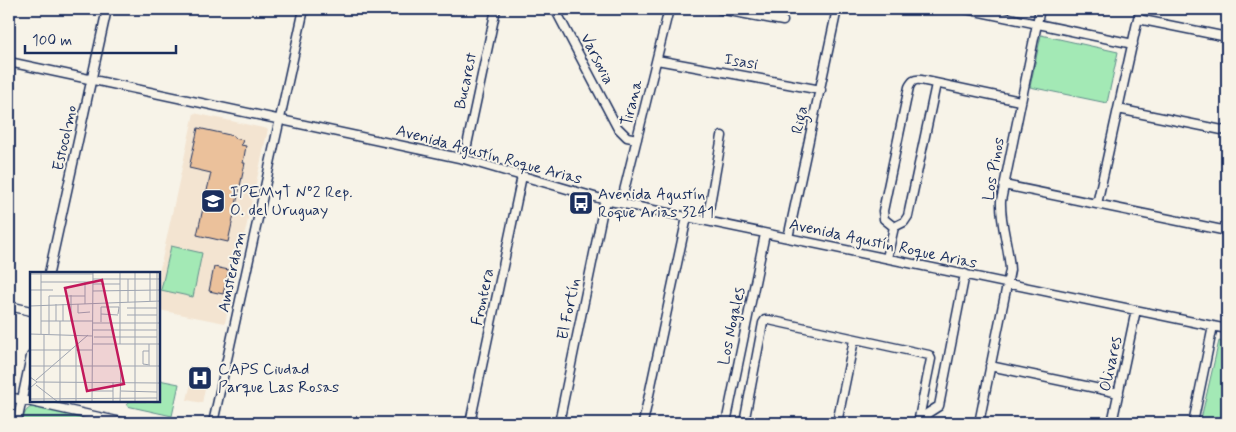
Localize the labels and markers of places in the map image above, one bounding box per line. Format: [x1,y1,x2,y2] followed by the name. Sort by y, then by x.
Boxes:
[230,182,353,221] place label: IPEMyT Nº2 Rep. O. del Uruguay
[598,184,714,223] place label: Avenida Agustín Roque Arias 3241
[200,188,226,214] school or university icon: IPEMyT Nº2 Rep. O. del Uruguay
[568,190,594,216] bus stop icon: Avenida Agustín Roque Arias 3241
[218,359,339,398] place label: CAPS Ciudad Parque Las Rosas
[187,365,213,391] hospital icon: CAPS Ciudad Parque Las Rosas

